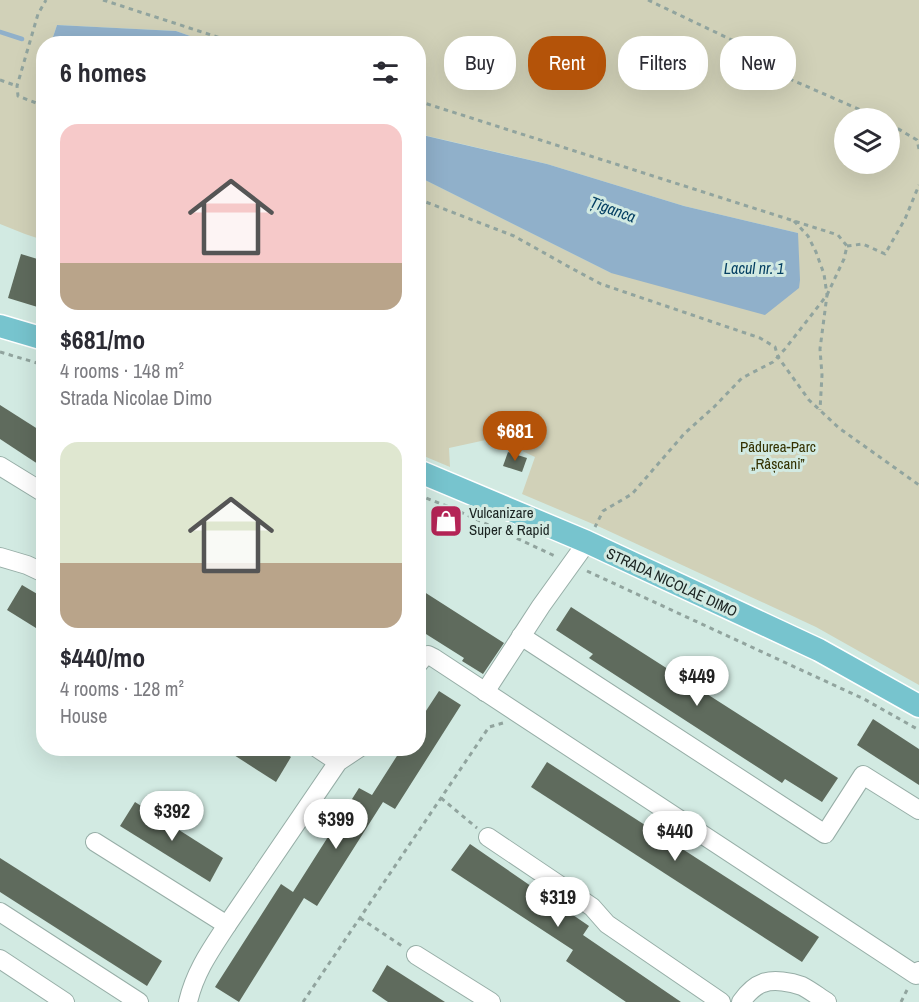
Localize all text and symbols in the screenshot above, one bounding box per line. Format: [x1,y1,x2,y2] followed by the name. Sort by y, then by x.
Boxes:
[444,36,516,90] chip: Buy
[528,36,606,90] chip: Rent
[618,36,708,90] chip: Filters
[720,36,796,90] chip: New
[60,55,147,90] text: 6 homes
[369,56,402,89] icon: filters
[834,108,900,174] map controls
[834,108,900,174] button: layers
[177,163,285,271] icon: home
[587,191,639,227] water label: Țîganca
[724,257,784,279] water label: Lacul nr. 1
[60,322,145,357] text: $681/mo
[60,357,184,384] text: 4 rooms · 148 m²
[60,384,212,411] text: Strada Nicolae Dimo
[479,411,551,462] pin: $681
[497,417,533,444] text: $681
[740,436,816,474] park label: Pădurea-Parc „Râșcani”
[177,481,285,589] icon: home
[469,502,550,540] place label: Vulcanizare Super & Rapid
[428,503,464,539] shop icon: Vulcanizare Super & Rapid
[603,542,741,622] street label: STRADA NICOLAE DIMO
[60,640,145,675] text: $440/mo
[661,656,733,707] pin: $449
[679,662,715,689] text: $449
[60,675,184,702] text: 4 rooms · 128 m²
[60,702,107,729] text: House
[136,791,208,842] pin: $392
[154,797,190,824] text: $392
[300,799,372,850] pin: $399
[318,805,354,832] text: $399
[639,811,711,862] pin: $440
[657,817,693,844] text: $440
[522,877,594,928] pin: $319
[540,883,576,910] text: $319

